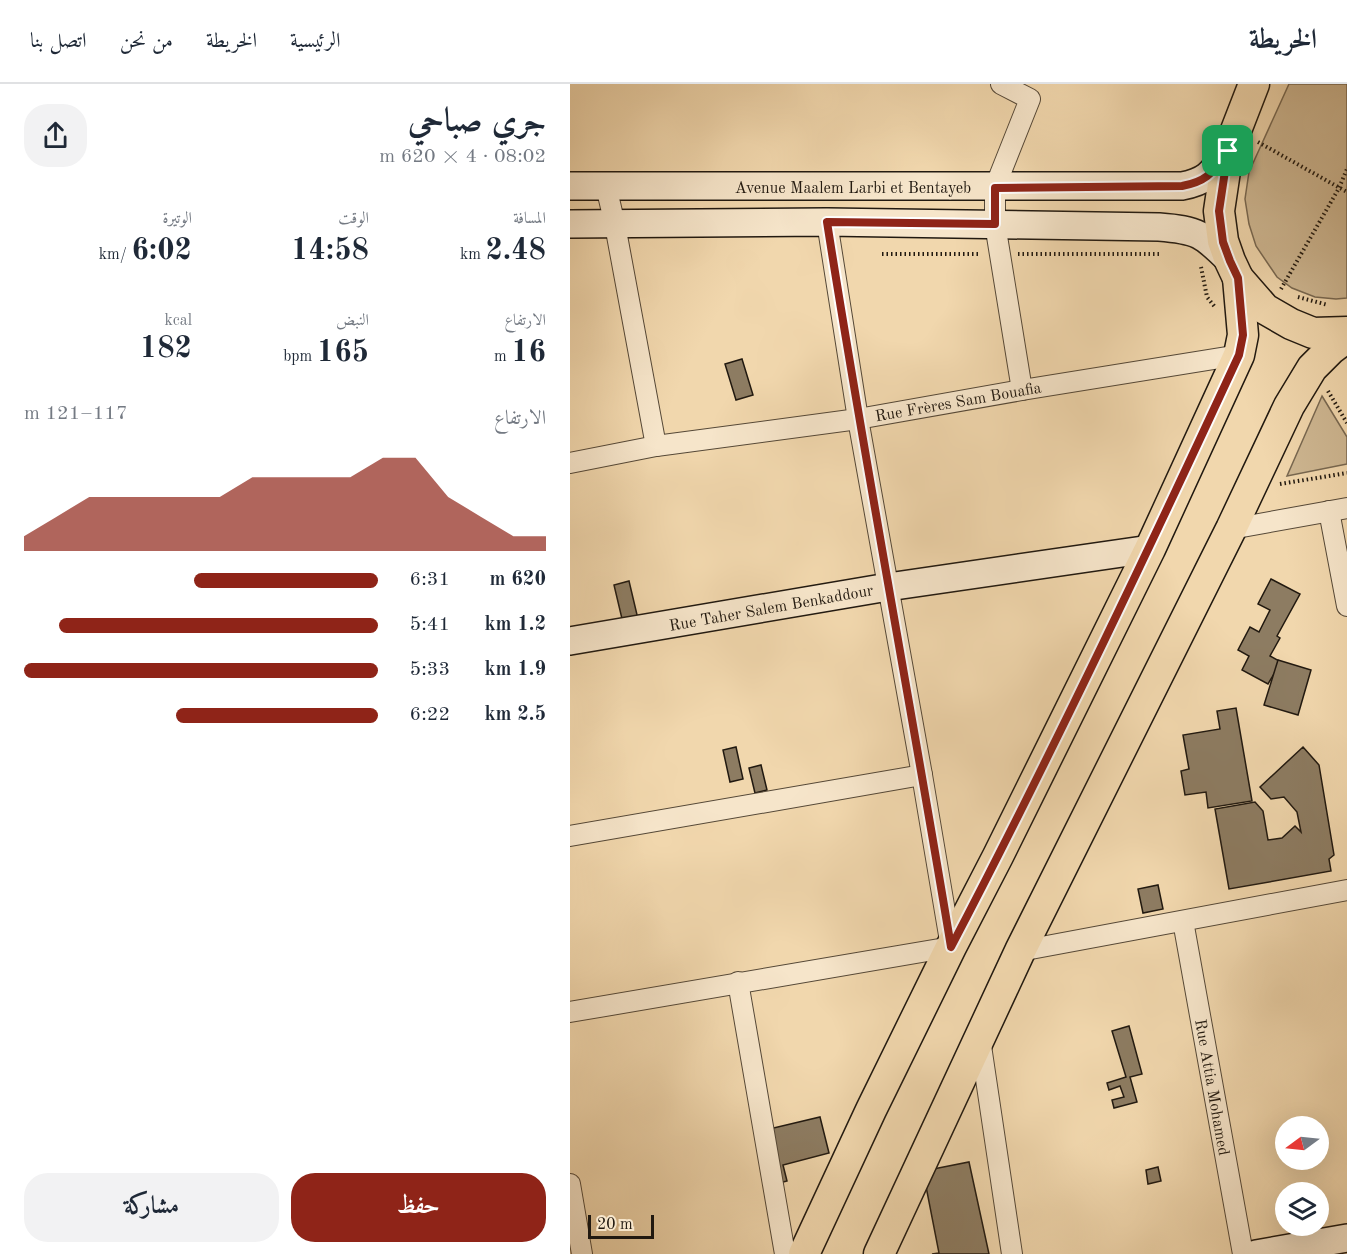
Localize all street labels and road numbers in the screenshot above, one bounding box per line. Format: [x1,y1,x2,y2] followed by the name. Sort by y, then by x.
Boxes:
[735,181,971,197] street label: Avenue Maalem Larbi et Bentayeb
[874,380,1043,425] street label: Rue Frères Sam Bouafia
[668,583,875,635] street label: Rue Taher Salem Benkaddour
[1191,1018,1231,1157] street label: Rue Attia Mohamed

